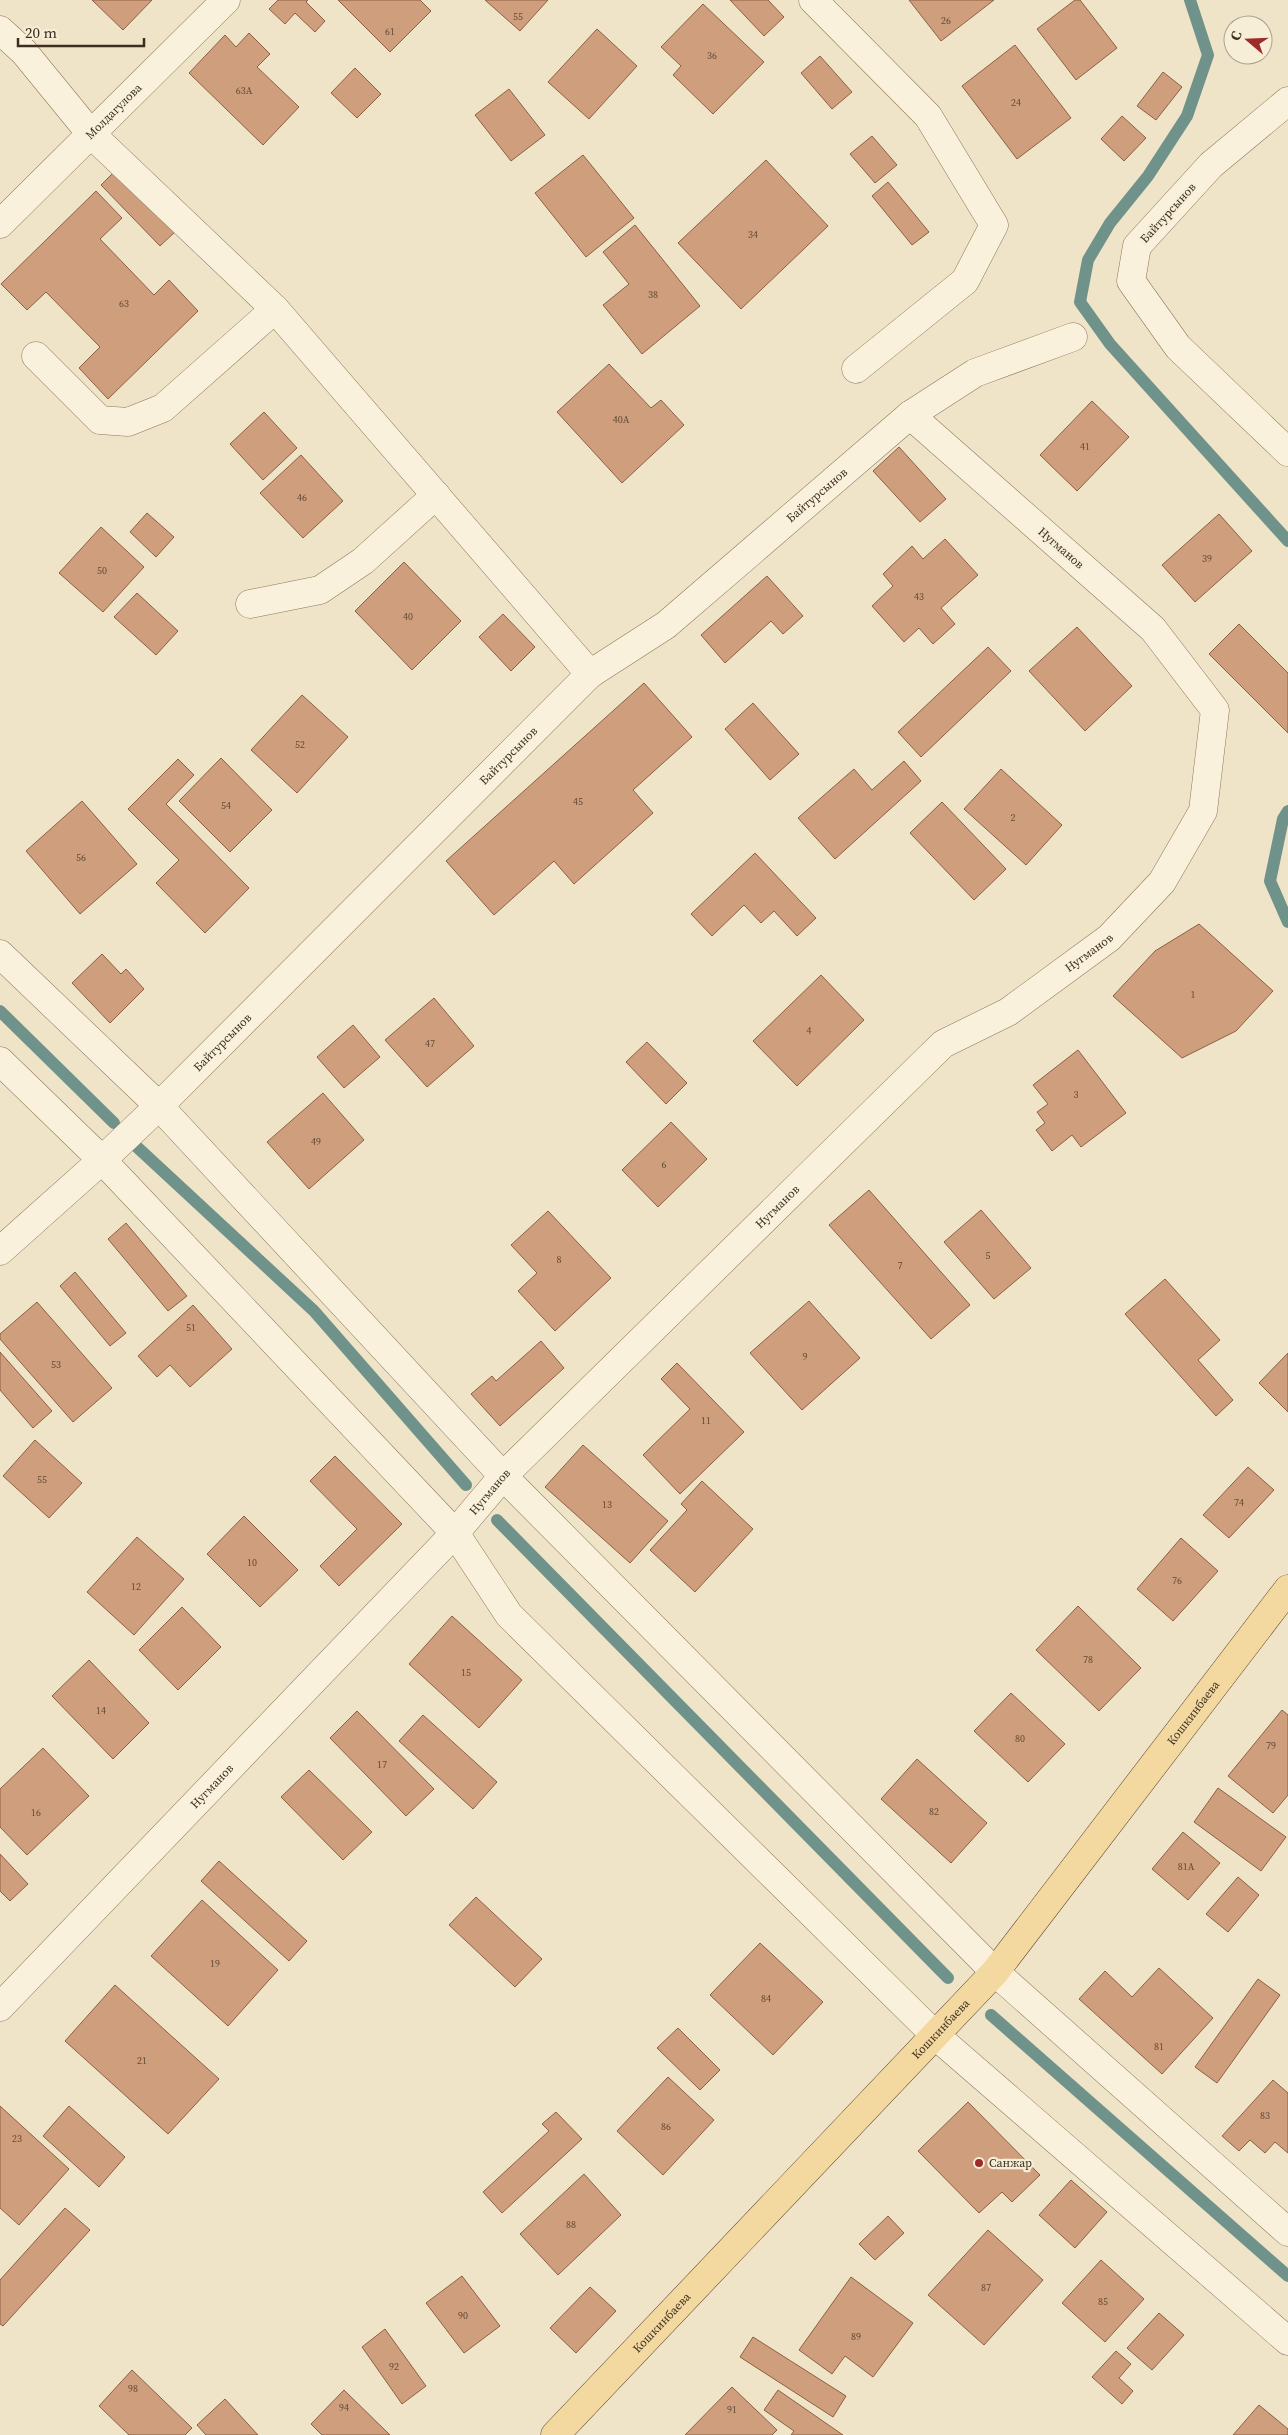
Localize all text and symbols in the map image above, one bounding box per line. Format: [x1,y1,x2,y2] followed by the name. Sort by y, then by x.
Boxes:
[513,10,523,23] house number: 55
[941,14,951,27] house number: 26
[18,15,144,47] scale bar
[1223,15,1273,65] north arrow
[25,22,57,43] text: 20 m
[385,25,395,38] house number: 61
[1225,28,1247,43] text: С
[707,49,717,62] house number: 36
[82,79,146,143] street label: Молдагулова
[236,84,253,97] house number: 63А
[1011,96,1021,109] house number: 24
[1137,179,1199,247] street label: Байтурсынов
[748,228,758,241] house number: 34
[648,288,658,301] house number: 38
[119,297,129,310] house number: 63
[613,413,630,426] house number: 40А
[1080,440,1090,453] house number: 41
[783,464,851,526] street label: Байтурсынов
[297,491,307,504] house number: 46
[1035,524,1087,572] street label: Нугманов
[1202,552,1212,565] house number: 39
[97,564,107,577] house number: 50
[914,590,924,603] house number: 43
[403,610,413,623] house number: 40
[476,723,541,788] street label: Байтурсынов
[295,738,305,751] house number: 52
[573,795,583,808] house number: 45
[221,799,231,812] house number: 54
[1011,811,1016,824] house number: 2
[76,851,86,864] house number: 56
[1062,930,1117,976] street label: Нугманов
[1191,988,1196,1001] house number: 1
[190,1010,255,1075] street label: Байтурсынов
[807,1024,812,1037] house number: 4
[425,1037,435,1050] house number: 47
[1074,1088,1079,1101] house number: 3
[311,1135,321,1148] house number: 49
[662,1158,667,1171] house number: 6
[752,1181,803,1232] street label: Нугманов
[986,1249,991,1262] house number: 5
[557,1253,562,1266] house number: 8
[898,1259,903,1272] house number: 7
[186,1321,196,1334] house number: 51
[803,1350,808,1363] house number: 9
[51,1358,61,1371] house number: 53
[701,1414,711,1427] house number: 11
[466,1465,514,1518] street label: Нугманов
[37,1473,47,1486] house number: 55
[1234,1496,1244,1509] house number: 74
[602,1498,612,1511] house number: 13
[247,1556,257,1569] house number: 10
[1172,1574,1182,1587] house number: 76
[131,1580,141,1593] house number: 12
[1083,1653,1093,1666] house number: 78
[461,1666,471,1679] house number: 15
[1163,1677,1224,1748] street label: Кошкинбаева
[96,1704,106,1717] house number: 14
[1015,1732,1025,1745] house number: 80
[1266,1739,1276,1752] house number: 79
[377,1758,387,1771] house number: 17
[187,1761,237,1812] street label: Нугманов
[929,1805,939,1818] house number: 82
[31,1806,41,1819] house number: 16
[1178,1860,1195,1873] house number: 81A
[210,1957,220,1970] house number: 19
[761,1992,771,2005] house number: 84
[908,1995,974,2063] street label: Кошкинбаева
[1154,2040,1164,2053] house number: 81
[137,2054,147,2067] house number: 21
[1260,2109,1270,2122] house number: 83
[661,2120,671,2133] house number: 86
[12,2132,22,2145] house number: 23
[989,2155,1032,2171] place label: Санжар
[973,2157,985,2169] marker: Санжар
[566,2218,576,2231] house number: 88
[981,2281,991,2294] house number: 87
[629,2288,695,2356] street label: Кошкинбаева
[1098,2295,1108,2308] house number: 85
[458,2309,468,2322] house number: 90
[851,2330,861,2343] house number: 89
[389,2360,399,2373] house number: 92
[128,2382,138,2395] house number: 98
[339,2401,349,2414] house number: 94
[727,2403,737,2416] house number: 91

